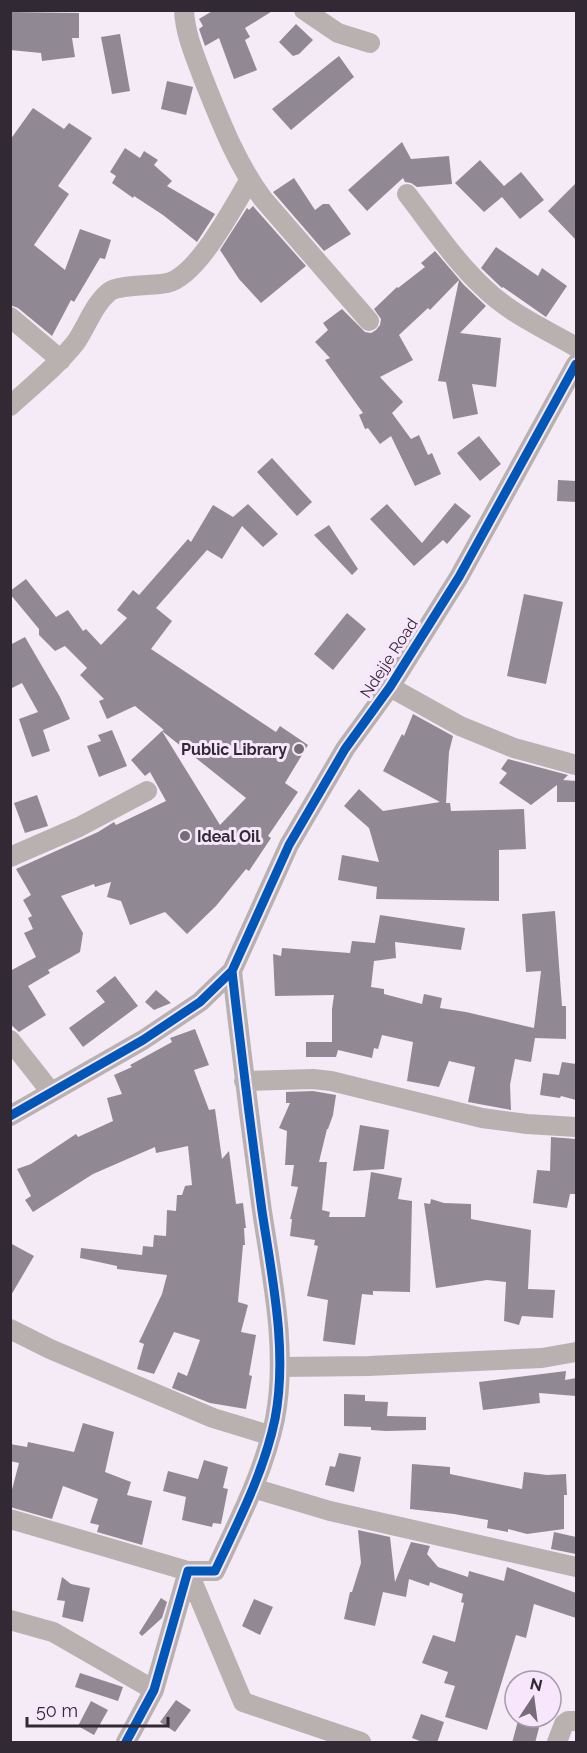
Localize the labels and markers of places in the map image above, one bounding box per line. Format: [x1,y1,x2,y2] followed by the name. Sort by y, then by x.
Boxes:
[181,740,287,759] place label: Public Library
[292,742,306,756] marker: Public Library
[197,827,261,846] place label: Ideal Oil
[178,829,192,843] marker: Ideal Oil

